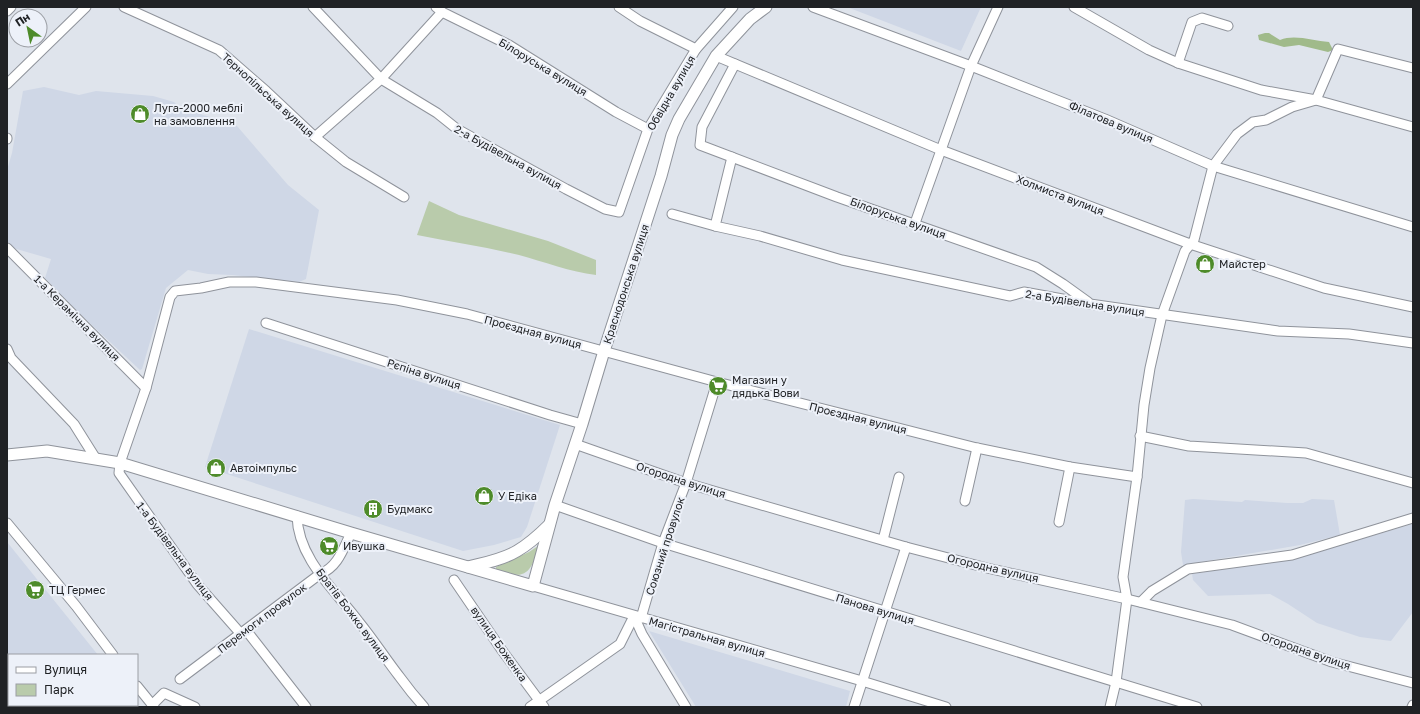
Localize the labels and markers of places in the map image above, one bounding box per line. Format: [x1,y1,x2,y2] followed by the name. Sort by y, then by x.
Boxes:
[154,101,243,127] place label: Луга-2000 меблі на замовлення
[129,103,151,125] shop icon: Луга-2000 меблі на замовлення
[1194,253,1216,275] shop icon: Майстер
[1219,257,1266,270] place label: Майстер
[732,373,800,399] place label: Магазин у дядька Вови
[707,375,729,397] supermarket icon: Магазин у дядька Вови
[205,457,227,479] shop icon: Автоімпульс
[230,461,297,474] place label: Автоімпульс
[473,485,495,507] shop icon: У Едіка
[498,489,537,502] place label: У Едіка
[362,498,384,520] building icon: Будмакс
[387,502,433,515] place label: Будмакс
[318,535,340,557] supermarket icon: Ивушка
[343,539,385,552] place label: Ивушка
[24,579,46,601] supermarket icon: ТЦ Гермес
[49,583,105,596] place label: ТЦ Гермес

